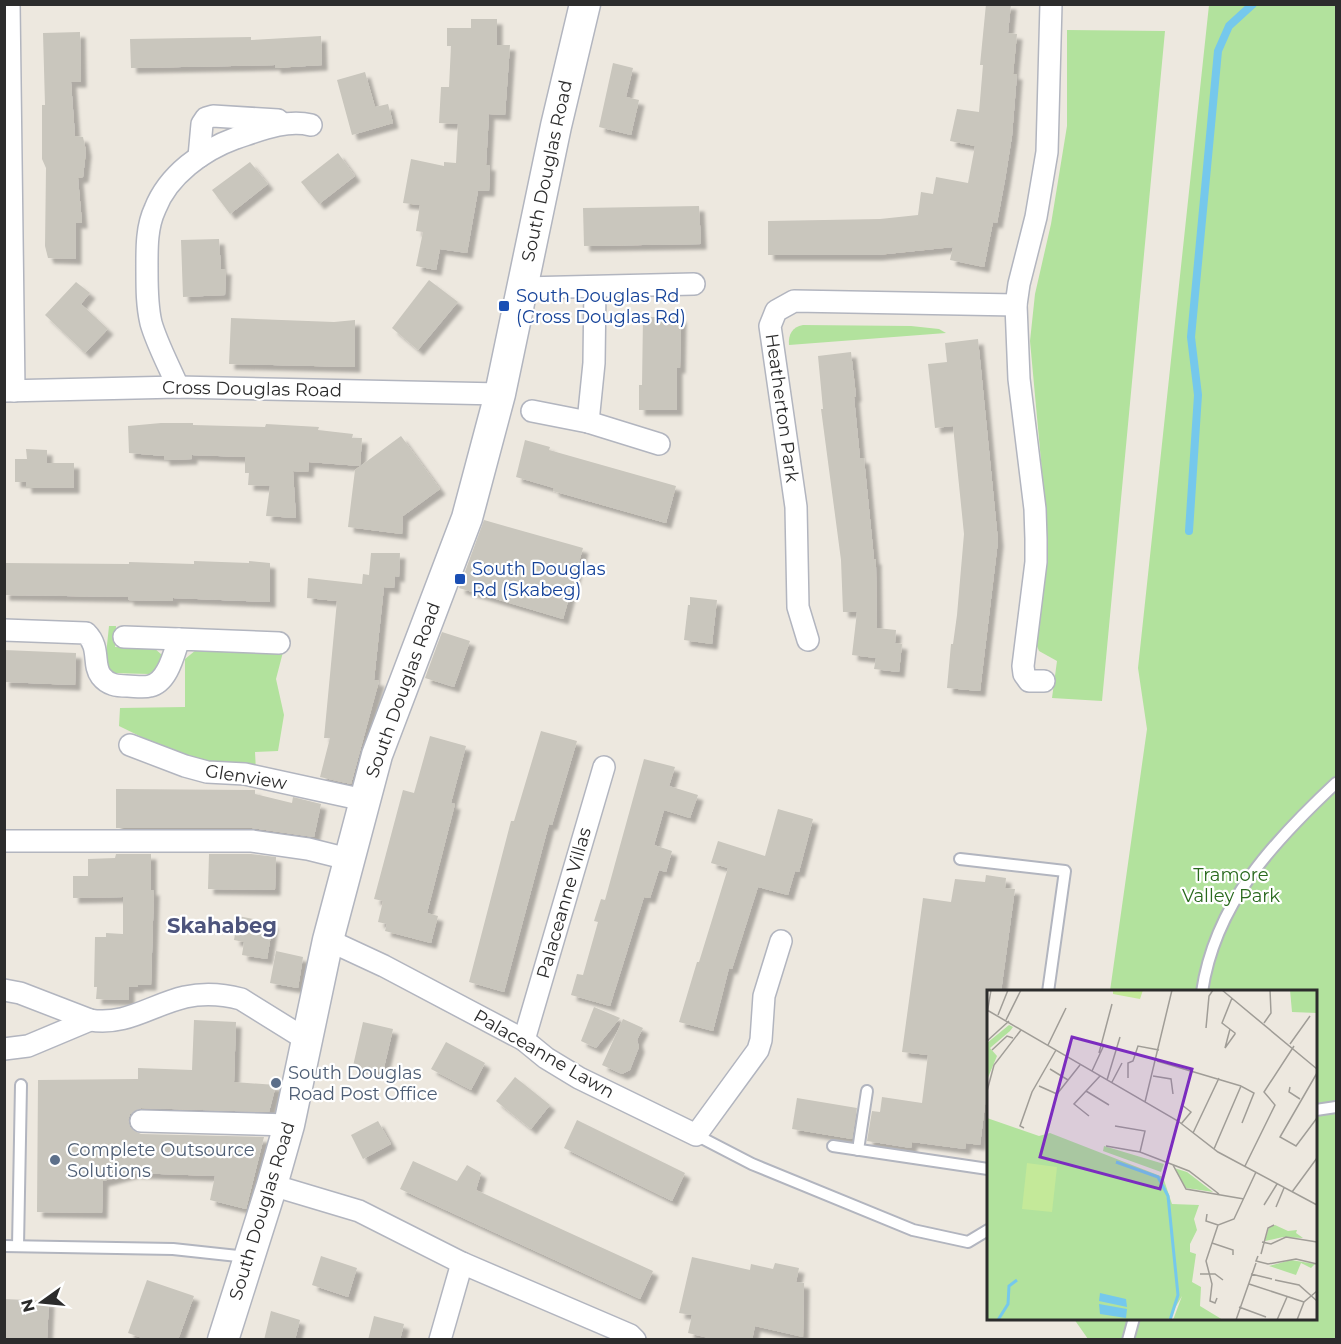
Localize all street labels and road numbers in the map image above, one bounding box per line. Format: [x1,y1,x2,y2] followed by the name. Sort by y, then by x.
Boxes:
[517,78,577,264] street label: South Douglas Road
[761,332,803,484] street label: Heatherton Park
[162,376,342,402] street label: Cross Douglas Road
[361,599,445,781] street label: South Douglas Road
[203,760,289,794] street label: Glenview
[532,825,596,981] street label: Palaceanne Villas
[470,1005,618,1103] street label: Palaceanne Lawn
[224,1119,300,1303] street label: South Douglas Road

